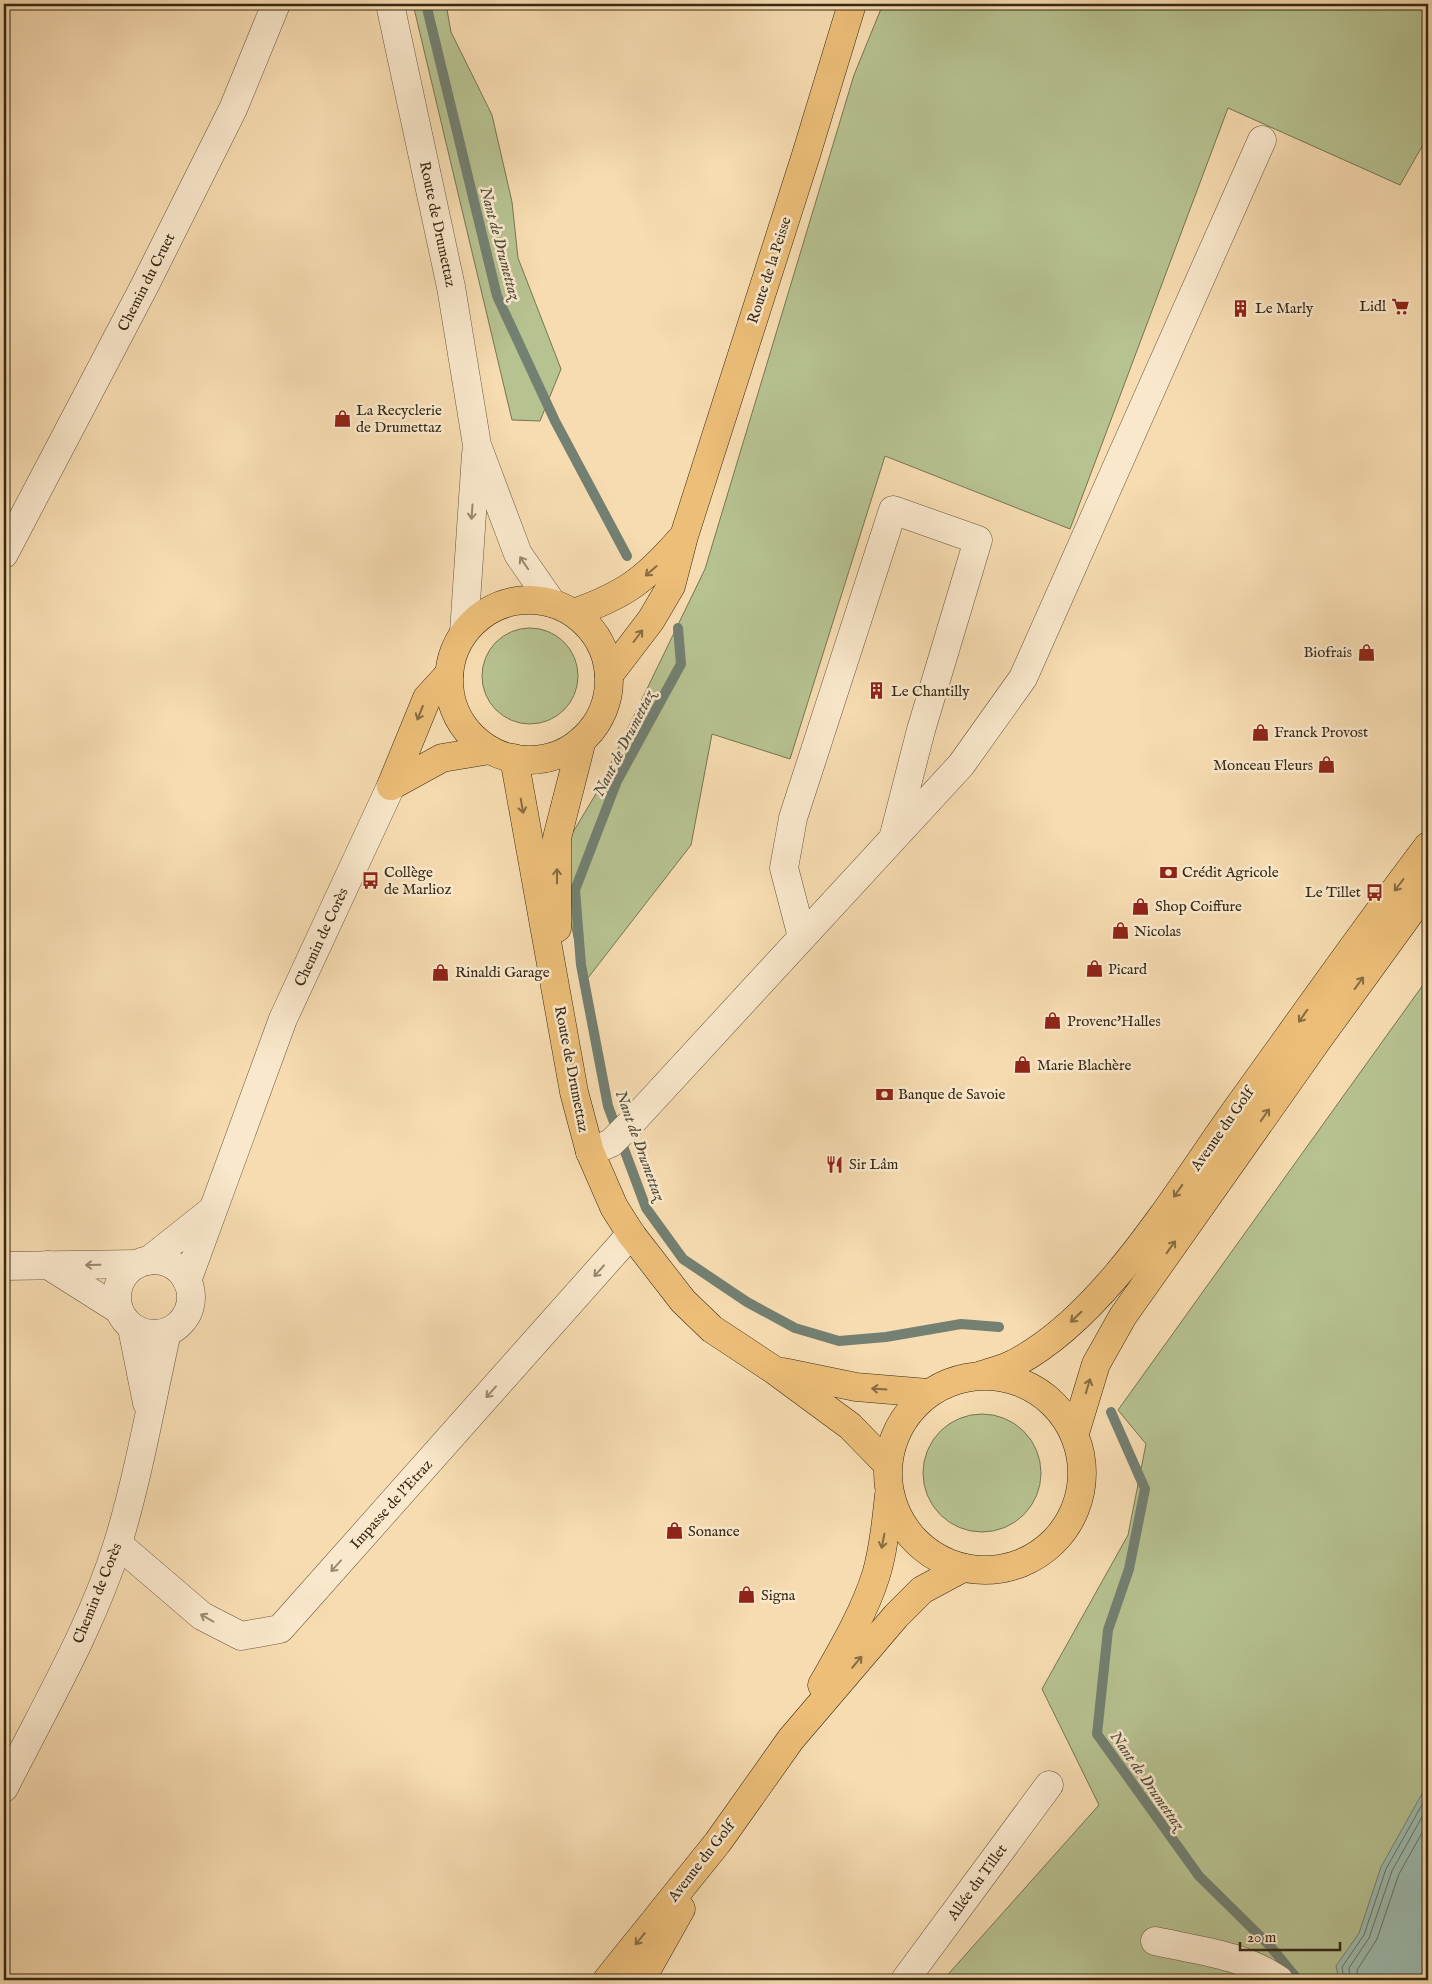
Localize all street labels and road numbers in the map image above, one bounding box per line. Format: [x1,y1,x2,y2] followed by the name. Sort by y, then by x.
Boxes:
[415,159,460,289] street label: Route de Drumettaz
[743,214,796,326] street label: Route de la Peisse
[114,230,179,334] street label: Chemin du Cruet
[290,885,353,990] street label: Chemin de Corès
[550,1004,593,1134] street label: Route de Drumettaz
[1186,1082,1260,1176] street label: Avenue du Golf
[346,1456,437,1553] street label: Impasse de l'Etraz
[69,1540,126,1646] street label: Chemin de Corès
[663,1815,741,1906] street label: Avenue du Golf
[943,1841,1011,1925] street label: Allée du Tillet

